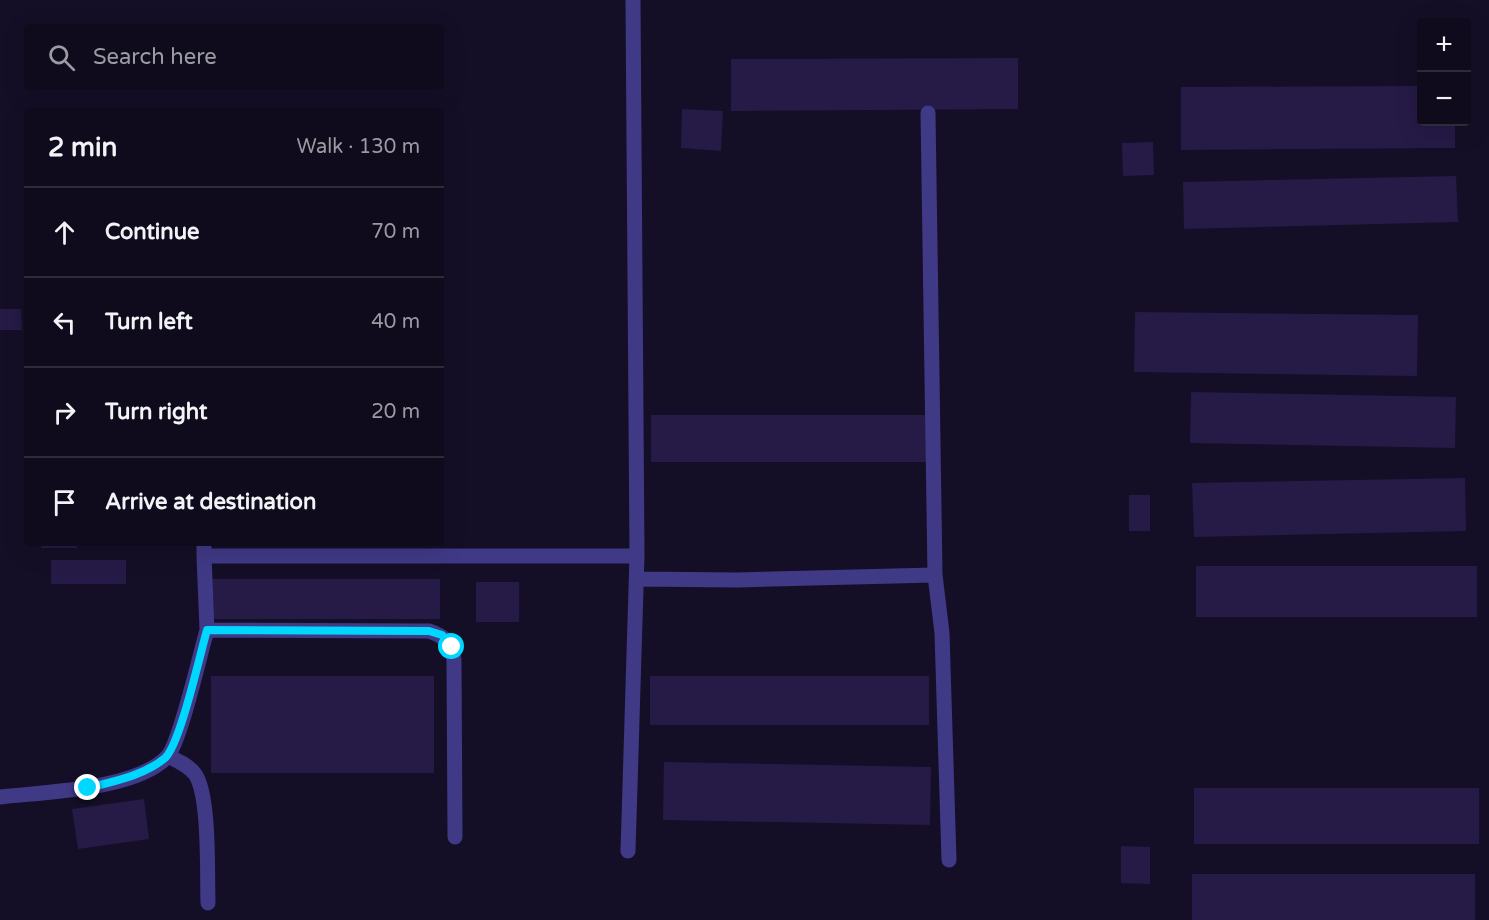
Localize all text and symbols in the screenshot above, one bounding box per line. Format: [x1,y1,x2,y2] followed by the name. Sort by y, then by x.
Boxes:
[1417,18,1471,126] map controls
[1417,18,1471,72] button: +
[24,24,444,90] search box
[45,41,78,74] icon: search
[93,44,217,70] text: Search here
[1417,72,1471,126] button: −
[48,132,117,163] text: 2 min
[297,135,420,159] text: Walk · 130 m
[48,216,81,249] icon: ahead
[105,219,200,245] text: Continue
[371,220,420,244] text: 70 m
[48,306,81,339] icon: left
[105,309,193,335] text: Turn left
[371,310,420,334] text: 40 m
[48,396,81,429] icon: right
[105,399,207,425] text: Turn right
[371,400,420,424] text: 20 m
[48,486,81,519] icon: arrive
[105,489,316,515] text: Arrive at destination
[438,633,464,659] route start
[74,774,100,800] route end

